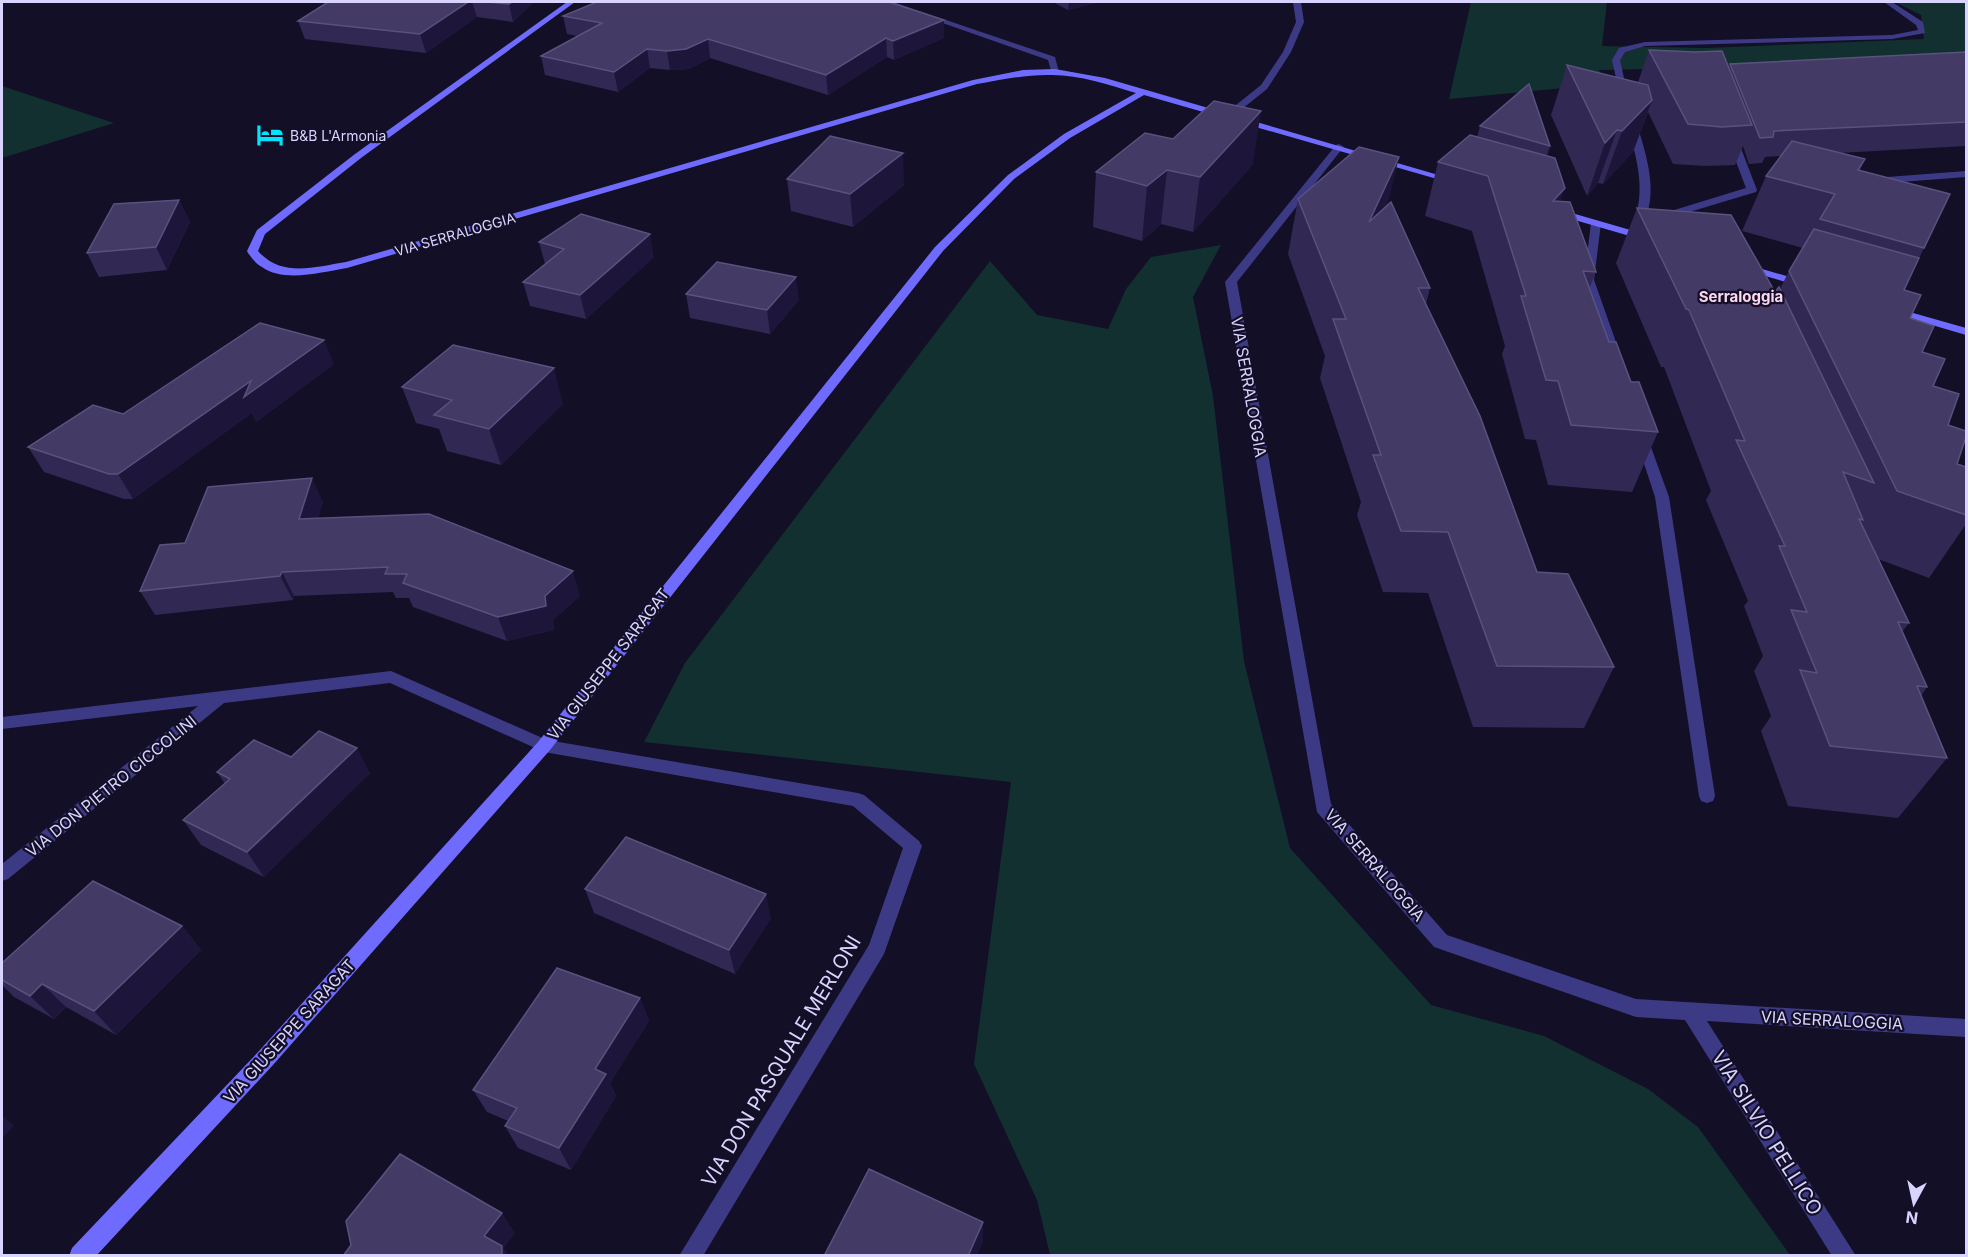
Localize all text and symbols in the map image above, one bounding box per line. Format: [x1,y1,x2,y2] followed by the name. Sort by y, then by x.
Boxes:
[255,120,285,150] hotel icon: B&B L'Armonia
[290,127,386,144] place label: B&B L'Armonia
[393,209,518,259] street label: VIA SERRALOGGIA
[1699,287,1783,306] district label: Serraloggia
[1227,315,1271,459] street label: VIA SERRALOGGIA
[543,584,673,744] street label: VIA GIUSEPPE SARAGAT
[22,711,200,861] street label: VIA DON PIETRO CICCOLINI
[1321,805,1429,925] street label: VIA SERRALOGGIA
[696,931,866,1191] street label: VIA DON PASQUALE MERLONI
[219,955,359,1107] street label: VIA GIUSEPPE SARAGAT
[1760,1006,1904,1034] street label: VIA SERRALOGGIA
[1707,1046,1827,1220] street label: VIA SILVIO PELLICO
[1884,1173,1944,1233] north arrow
[1904,1207,1919,1229] text: N

